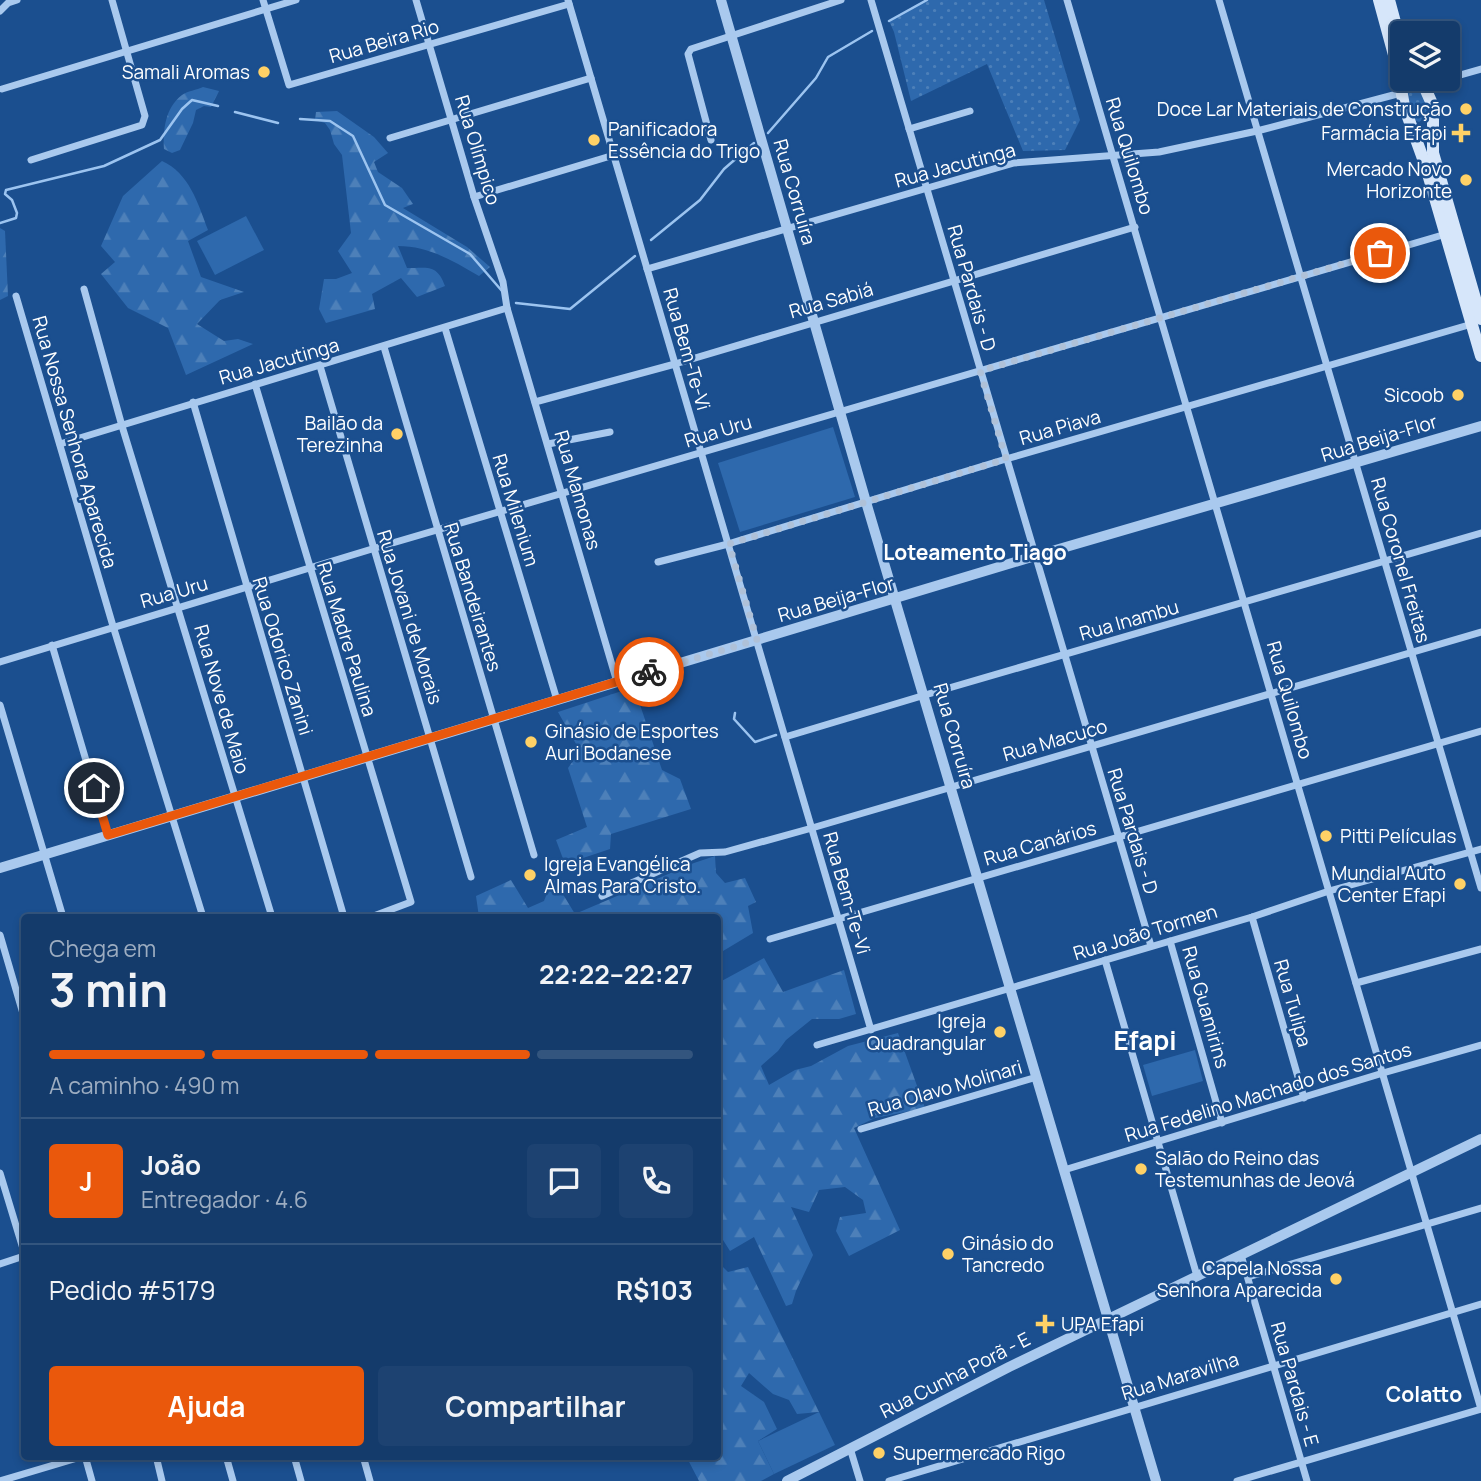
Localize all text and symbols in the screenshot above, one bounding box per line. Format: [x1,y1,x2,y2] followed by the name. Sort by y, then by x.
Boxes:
[326,13,442,69] street label: Rua Beira Rio
[1390,21,1460,91] map controls
[1390,21,1460,91] button: layers
[122,59,250,85] place label: Samali Aromas
[256,64,272,80] marker: Samali Aromas
[449,92,507,208] street label: Rua Olímpico
[1100,94,1160,218] street label: Rua Quilombo
[1157,96,1452,122] place label: Doce Lar Materiais de Construção
[1458,101,1474,117] marker: Doce Lar Materiais de Construção
[608,116,760,164] place label: Panificadora Essência do Trigo
[1321,120,1447,146] place label: Farmácia Efapi
[1453,125,1469,141] marker: Farmácia Efapi
[586,132,602,148] marker: Panificadora Essência do Trigo
[767,136,823,248] street label: Rua Corruíra
[892,136,1018,194] street label: Rua Jacutinga
[1327,156,1452,204] place label: Mercado Novo Horizonte
[1458,172,1474,188] marker: Mercado Novo Horizonte
[942,222,1002,354] street label: Rua Pardais - D
[1350,223,1410,283] pin
[1361,234,1399,272] icon: bag
[786,276,876,324] street label: Rua Sabiá
[657,285,717,413] street label: Rua Bem-Te-Vi
[26,313,124,571] street label: Rua Nossa Senhora Aparecida
[216,331,342,391] street label: Rua Jacutinga
[1384,382,1444,408] place label: Sicoob
[1450,387,1466,403] marker: Sicoob
[1016,403,1104,451] street label: Rua Piava
[681,408,755,454] street label: Rua Uru
[1318,408,1440,468] street label: Rua Beija-Flor
[297,410,383,458] place label: Bailão da Terezinha
[389,426,405,442] marker: Bailão da Terezinha
[549,427,607,553] street label: Rua Mamonas
[487,451,545,569] street label: Rua Milenium
[1365,474,1437,646] street label: Rua Coronel Freitas
[438,519,508,675] street label: Rua Bandeirantes
[371,527,449,707] street label: Rua Jovani de Morais
[883,538,1067,566] district label: Loteamento Tiago
[311,558,383,720] street label: Rua Madre Paulina
[137,570,211,614] street label: Rua Uru
[775,570,897,628] street label: Rua Beija-Flor
[247,574,319,738] street label: Rua Odorico Zanini
[1076,593,1182,647] street label: Rua Inambu
[188,621,256,777] street label: Rua Nove de Maio
[614,637,684,707] courier
[1261,638,1319,762] street label: Rua Quilombo
[630,653,668,691] icon: bike
[927,680,983,792] street label: Rua Corruíra
[1000,713,1110,767] street label: Rua Macuco
[545,718,719,766] place label: Ginásio de Esportes Auri Bodanese
[523,734,539,750] marker: Ginásio de Esportes Auri Bodanese
[64,758,124,818] pin
[1101,765,1165,897] street label: Rua Pardais - D
[75,769,113,807] icon: home
[981,815,1099,871] street label: Rua Canários
[1340,823,1456,849] place label: Pitti Películas
[1318,828,1334,844] marker: Pitti Películas
[817,829,877,957] street label: Rua Bem-Te-Vi
[544,851,701,899] place label: Igreja Evangélica Almas Para Cristo.
[1331,860,1446,908] place label: Mundial Auto Center Efapi
[522,867,538,883] marker: Igreja Evangélica Almas Para Cristo.
[1452,876,1468,892] marker: Mundial Auto Center Efapi
[1070,898,1220,966] street label: Rua João Tormen
[49,932,156,964] text: Chega em
[1176,943,1236,1071] street label: Rua Guamirins
[539,956,693,992] text: 22:22–22:27
[1268,956,1318,1050] street label: Rua Tulipa
[49,958,168,1021] text: 3 min
[866,1008,986,1056] place label: Igreja Quadrangular
[1114,1022,1176,1058] district label: Efapi
[992,1024,1008,1040] marker: Igreja Quadrangular
[1121,1036,1415,1148] street label: Rua Fedelino Machado dos Santos
[865,1054,1025,1122] street label: Rua Olavo Molinari
[49,1069,240,1101] text: A caminho · 490 m
[527,1144,601,1218] button: chat
[619,1144,693,1218] button: phone
[1155,1145,1355,1193] place label: Salão do Reino das Testemunhas de Jeová
[141,1147,201,1183] text: João
[1133,1161,1149,1177] marker: Salão do Reino das Testemunhas de Jeová
[79,1163,93,1199] text: J
[141,1183,308,1215] text: Entregador · 4.6
[962,1230,1054,1278] place label: Ginásio do Tancredo
[940,1246,956,1262] marker: Ginásio do Tancredo
[1157,1255,1322,1303] place label: Capela Nossa Senhora Aparecida
[1328,1271,1344,1287] marker: Capela Nossa Senhora Aparecida
[49,1272,216,1308] text: Pedido #5179
[616,1272,693,1308] text: R$103
[1061,1311,1144,1337] place label: UPA Efapi
[1035,1314,1055,1334] marker: UPA Efapi
[1265,1319,1325,1449] street label: Rua Pardais - E
[875,1326,1035,1424] street label: Rua Cunha Porã - E
[1118,1346,1242,1406] street label: Rua Maravilha
[49,1366,364,1446] button: Ajuda
[378,1366,693,1446] button: Compartilhar
[1386,1380,1462,1408] district label: Colatto
[893,1440,1065,1466] place label: Supermercado Rigo
[871,1445,887,1461] marker: Supermercado Rigo

